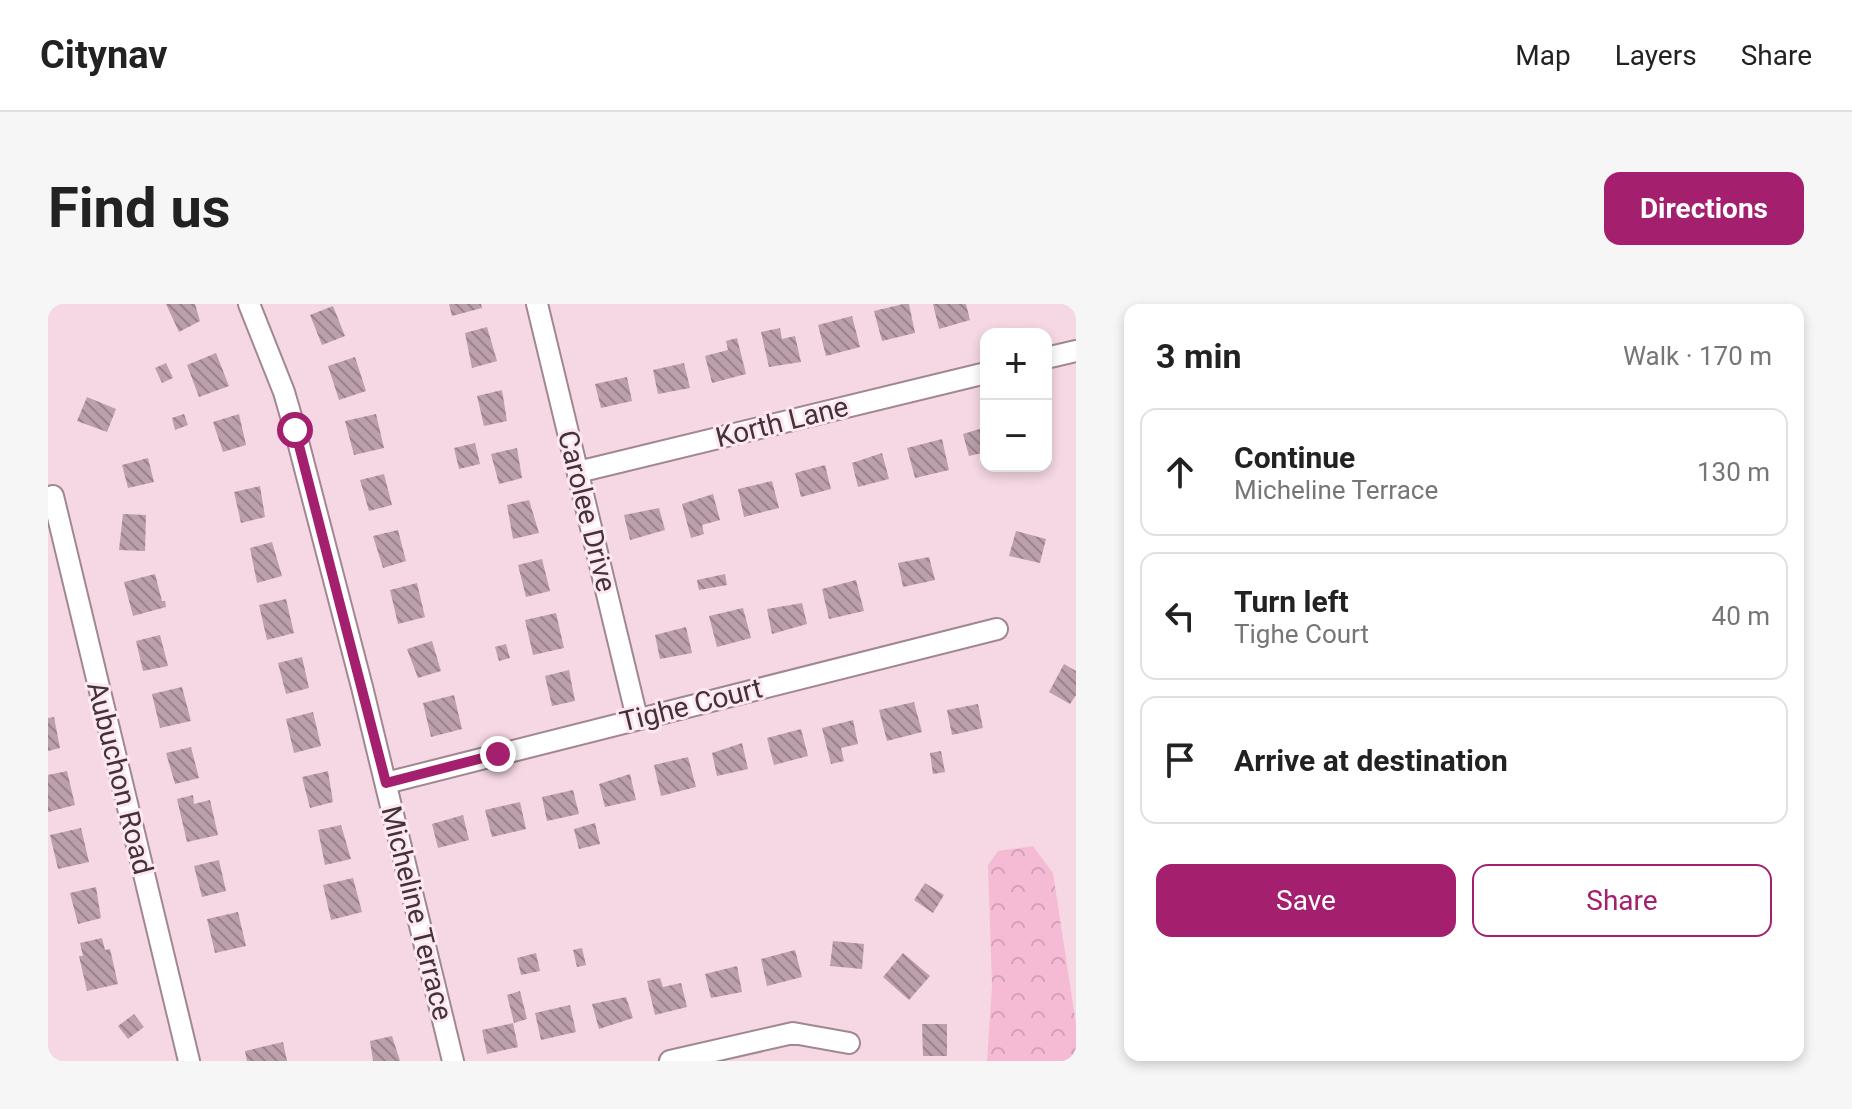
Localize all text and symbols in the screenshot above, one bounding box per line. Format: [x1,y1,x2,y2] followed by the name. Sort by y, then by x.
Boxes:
[40,33,168,77] text: Citynav
[1515,39,1571,72] text: Map
[1615,39,1697,72] text: Layers
[1741,39,1812,72] text: Share
[1604,172,1804,245] button: Directions
[48,175,231,241] text: Find us
[980,328,1052,472] map controls
[980,328,1052,400] button: +
[1156,336,1241,376] text: 3 min
[1623,341,1772,371] text: Walk · 170 m
[712,390,852,454] street label: Korth Lane
[980,400,1052,472] button: −
[277,412,313,448] route start
[551,427,623,595] street label: Carolee Drive
[1234,440,1355,475] text: Continue
[1158,450,1202,494] icon: ahead
[1697,457,1770,487] text: 130 m
[1234,475,1438,505] text: Micheline Terrace
[1234,584,1349,619] text: Turn left
[1158,594,1202,638] icon: left
[1712,601,1770,631] text: 40 m
[1234,619,1369,649] text: Tighe Court
[616,671,766,739] street label: Tighe Court
[80,678,160,878] street label: Aubuchon Road
[480,736,516,772] route end
[1158,738,1202,782] icon: arrive
[1234,743,1508,778] text: Arrive at destination
[374,802,460,1024] street label: Micheline Terrace
[1156,864,1456,937] button: Save
[1472,864,1772,937] button: Share

